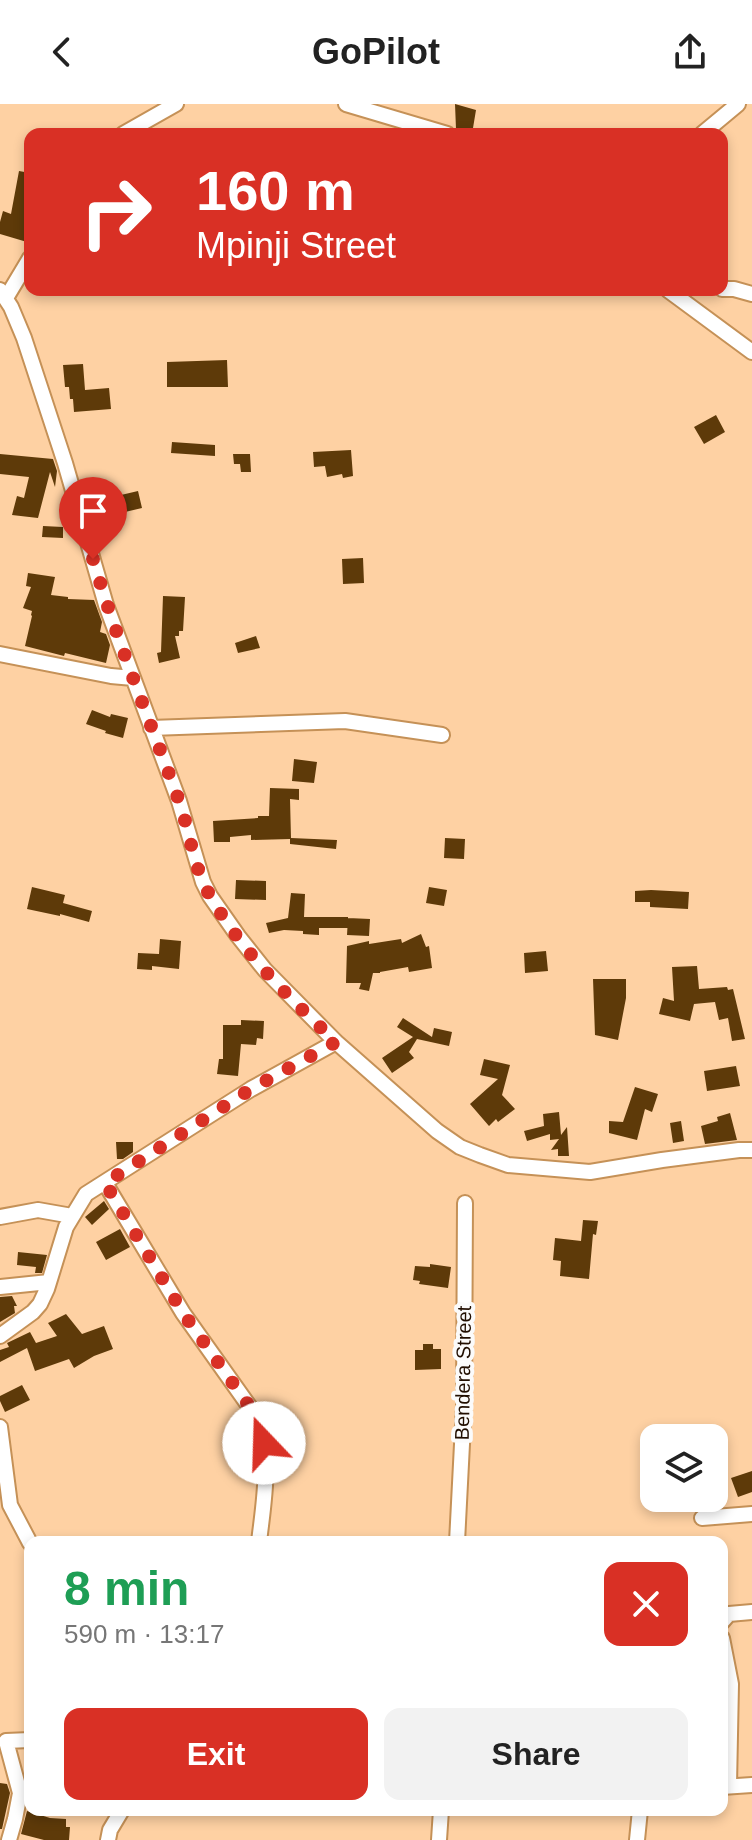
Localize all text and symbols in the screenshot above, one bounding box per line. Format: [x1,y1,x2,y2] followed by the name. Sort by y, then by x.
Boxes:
[40,30,84,74] icon: back
[668,30,712,74] icon: share
[312,31,440,72] text: GoPilot
[196,159,355,222] text: 160 m
[64,160,168,264] icon: right
[196,225,396,266] text: Mpinji Street
[59,477,127,559] pin
[71,489,115,533] icon: arrive
[451,1305,475,1440] street label: Bendera Street
[222,1401,306,1485] position arrow
[640,1424,728,1512] map controls
[640,1424,728,1512] button: layers
[64,1562,189,1615] text: 8 min
[604,1562,688,1646] button: close
[64,1619,224,1649] text: 590 m · 13:17
[64,1708,368,1800] button: Exit
[384,1708,688,1800] button: Share

